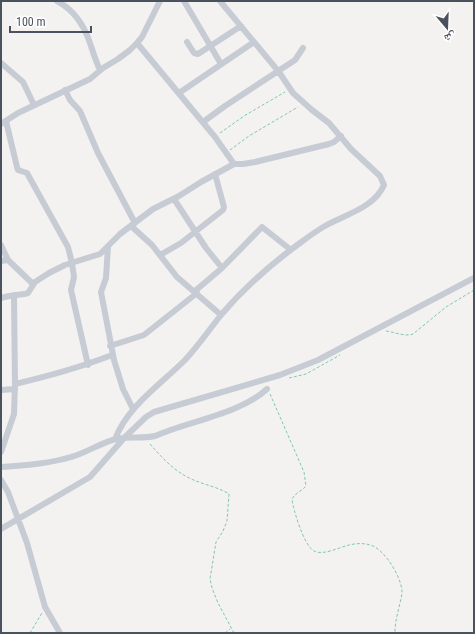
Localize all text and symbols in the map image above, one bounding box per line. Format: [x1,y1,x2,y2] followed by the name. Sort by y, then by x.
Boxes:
[10,8,91,34] scale bar
[427,8,467,48] north arrow
[16,15,46,29] text: 100 m
[442,28,458,45] text: ش

